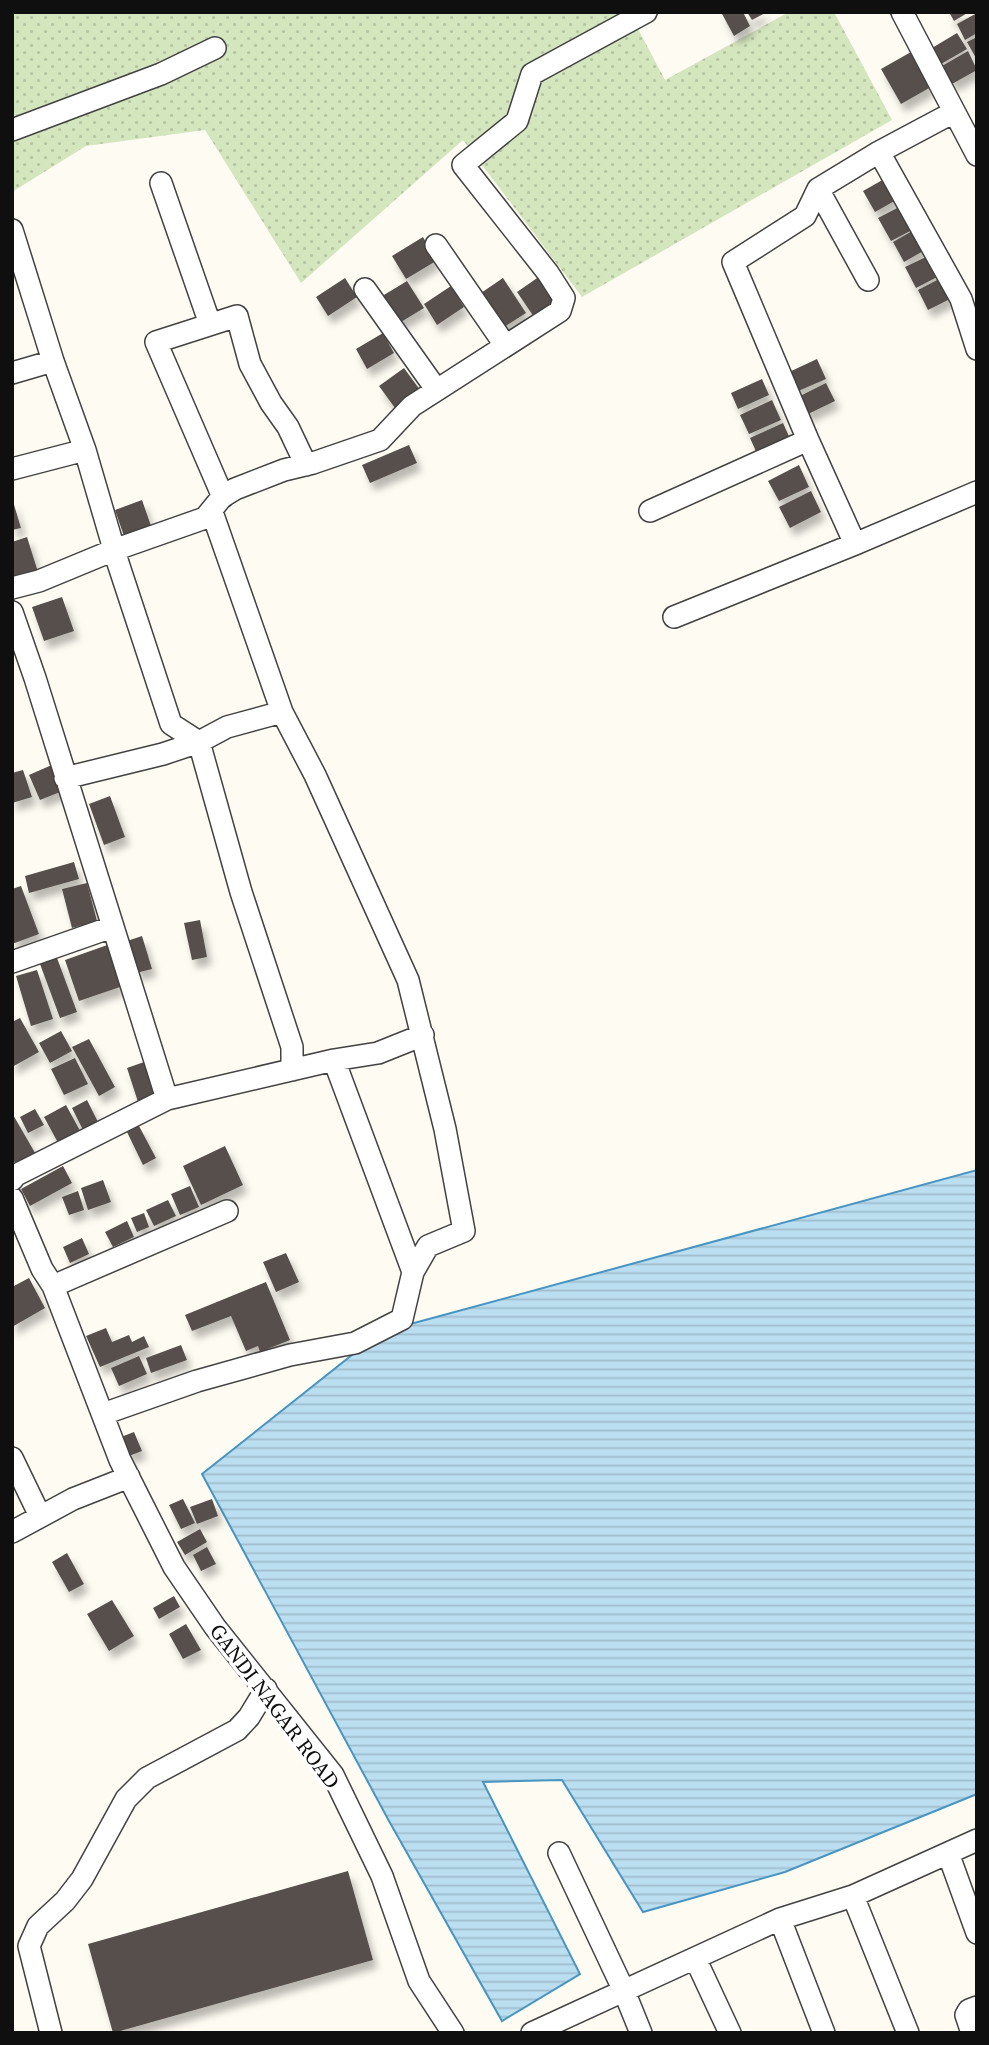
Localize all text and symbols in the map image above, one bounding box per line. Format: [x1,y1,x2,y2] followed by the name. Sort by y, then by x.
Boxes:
[203,1617,347,1795] street label: GANDI NAGAR ROAD

